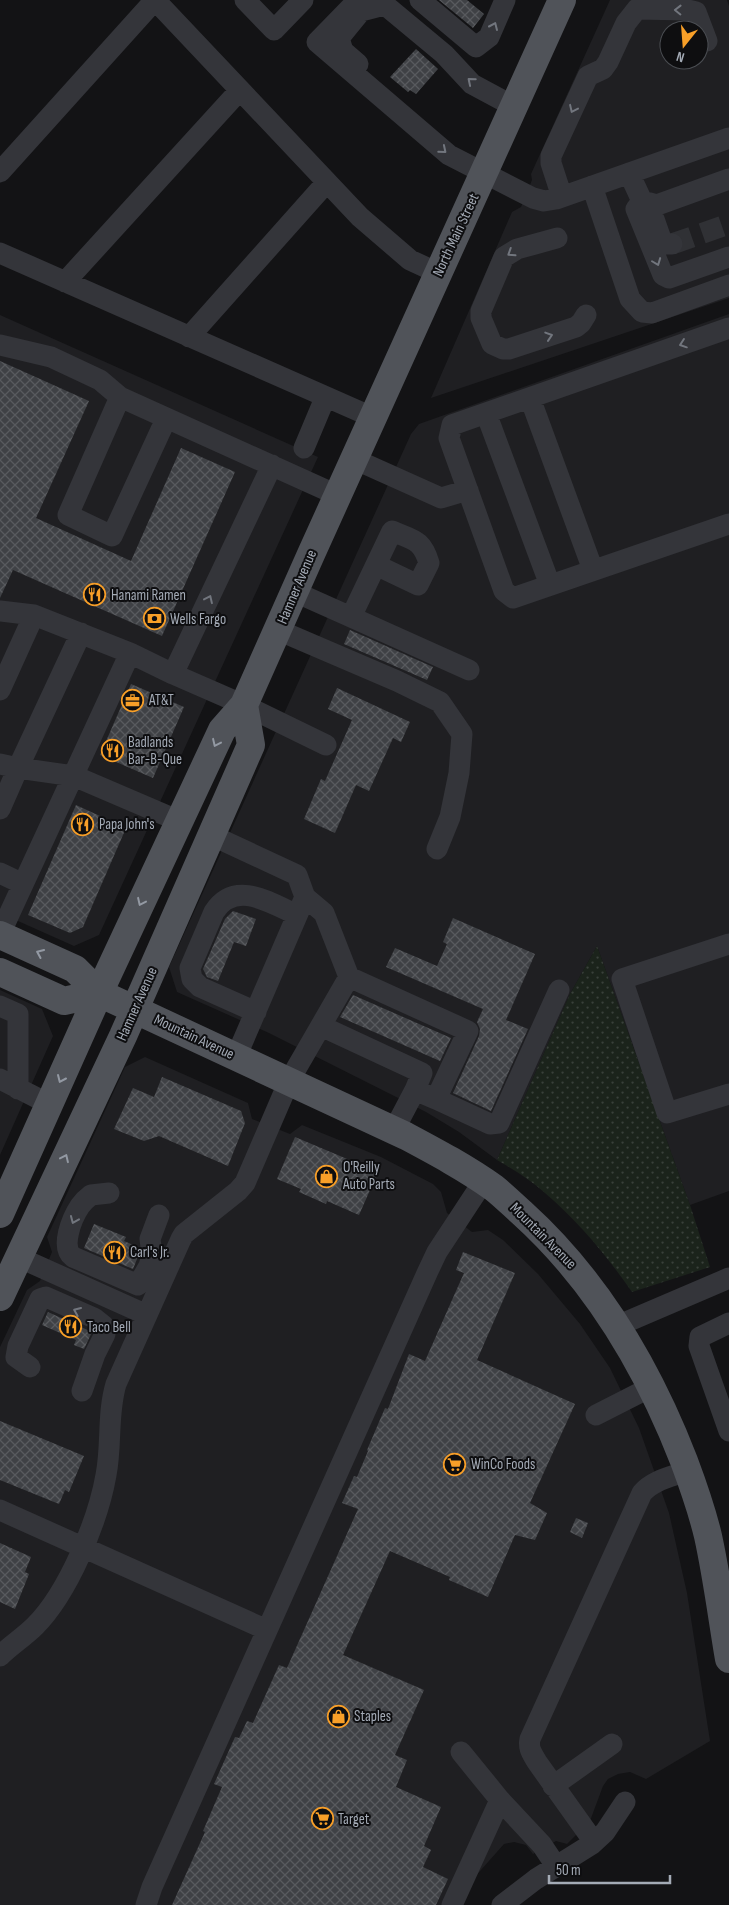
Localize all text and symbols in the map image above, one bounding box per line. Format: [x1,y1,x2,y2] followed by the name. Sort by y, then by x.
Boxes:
[674,5,682,15] one-way arrow
[659,20,709,70] north arrow
[487,22,498,31] one-way arrow
[674,48,686,66] text: N
[468,78,477,87] one-way arrow
[569,104,579,113] one-way arrow
[437,144,446,153] one-way arrow
[428,190,484,280] street label: North Main Street
[507,247,516,257] one-way arrow
[650,257,661,266] one-way arrow
[545,332,553,342] one-way arrow
[679,338,688,348] one-way arrow
[273,547,321,627] street label: Hamner Avenue
[83,583,107,607] restaurant icon: Hanami Ramen
[111,586,186,605] place label: Hanami Ramen
[203,595,213,604] one-way arrow
[142,607,166,631] bank icon: Wells Fargo
[170,610,226,629] place label: Wells Fargo
[121,688,145,712] office icon: AT&T
[148,691,174,710] place label: AT&T
[128,733,182,769] place label: Badlands Bar-B-Que
[211,738,222,747] one-way arrow
[100,739,124,763] restaurant icon: Badlands Bar-B-Que
[71,812,95,836] restaurant icon: Papa John's
[99,815,155,834] place label: Papa John's
[137,897,147,906] one-way arrow
[36,949,45,959] one-way arrow
[112,964,162,1044] street label: Hamner Avenue
[151,1010,237,1064] street label: Mountain Avenue
[56,1074,67,1083] one-way arrow
[58,1154,69,1163] one-way arrow
[342,1158,395,1194] place label: O'Reilly Auto Parts
[315,1164,339,1188] shop icon: O'Reilly Auto Parts
[506,1199,580,1273] street label: Mountain Avenue
[70,1215,80,1224] one-way arrow
[102,1240,126,1264] restaurant icon: Carl's Jr.
[130,1243,170,1262] place label: Carl's Jr.
[73,1306,82,1317] one-way arrow
[59,1315,83,1339] restaurant icon: Taco Bell
[87,1318,131,1337] place label: Taco Bell
[443,1452,467,1476] supermarket icon: WinCo Foods
[471,1455,535,1474] place label: WinCo Foods
[326,1704,350,1728] shop icon: Staples
[354,1707,391,1726] place label: Staples
[310,1807,334,1831] supermarket icon: Target
[338,1810,370,1829] place label: Target
[549,1852,670,1884] scale bar
[556,1861,581,1880] text: 50 m

